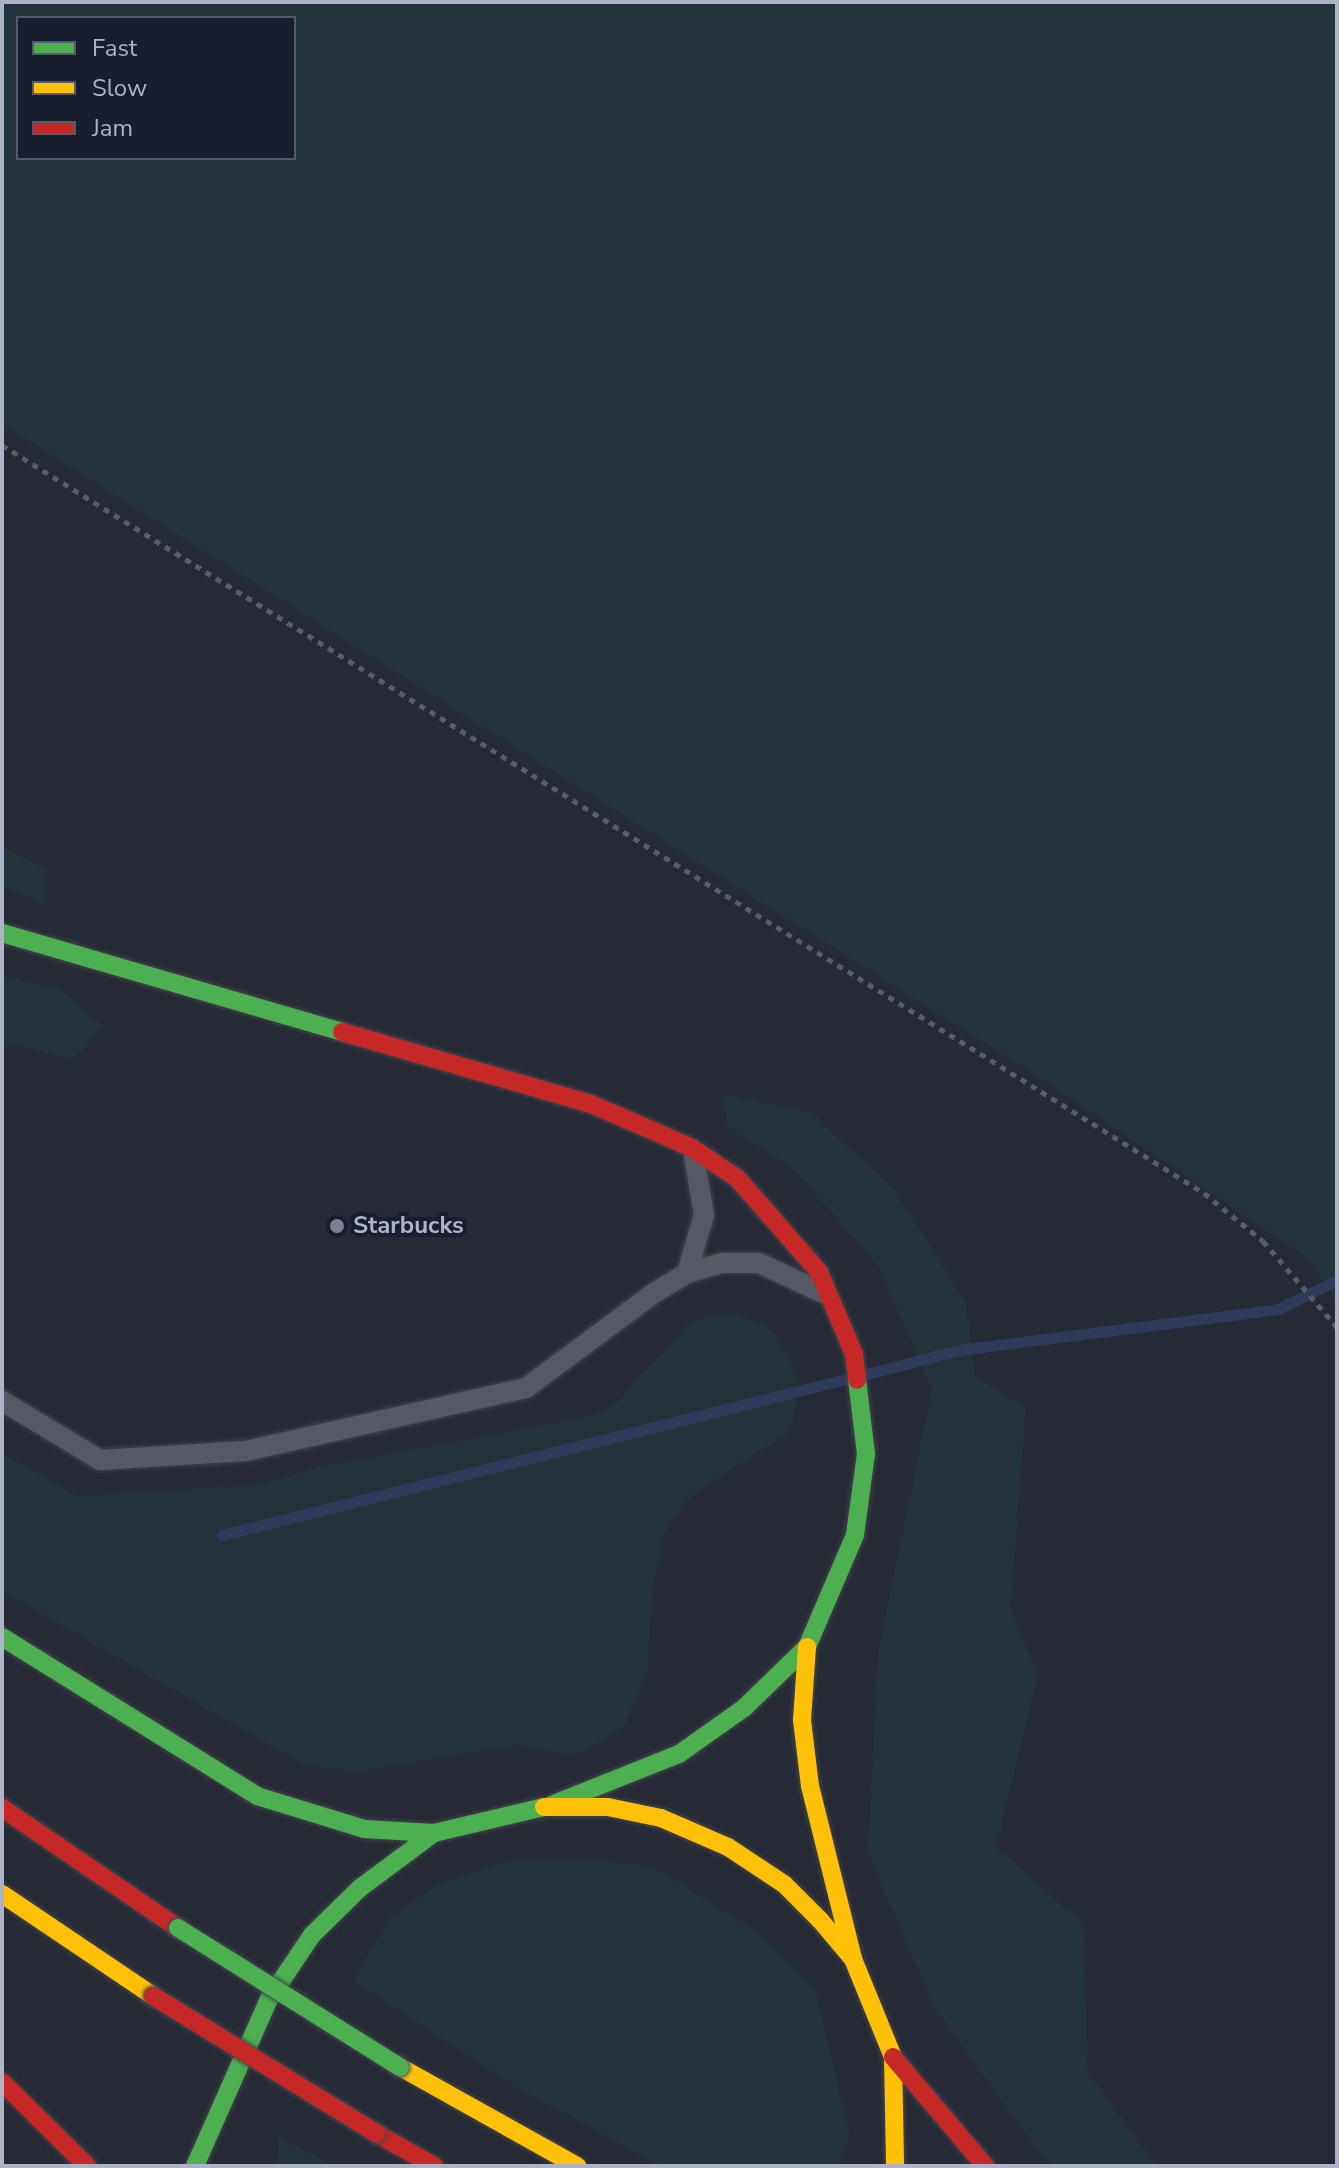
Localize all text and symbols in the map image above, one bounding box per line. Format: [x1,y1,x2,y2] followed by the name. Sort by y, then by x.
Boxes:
[16,16,296,160] legend
[92,32,137,64] text: Fast
[92,72,147,104] text: Slow
[92,112,133,144] text: Jam
[353,1212,464,1240] place label: Starbucks
[328,1217,346,1235] marker: Starbucks

